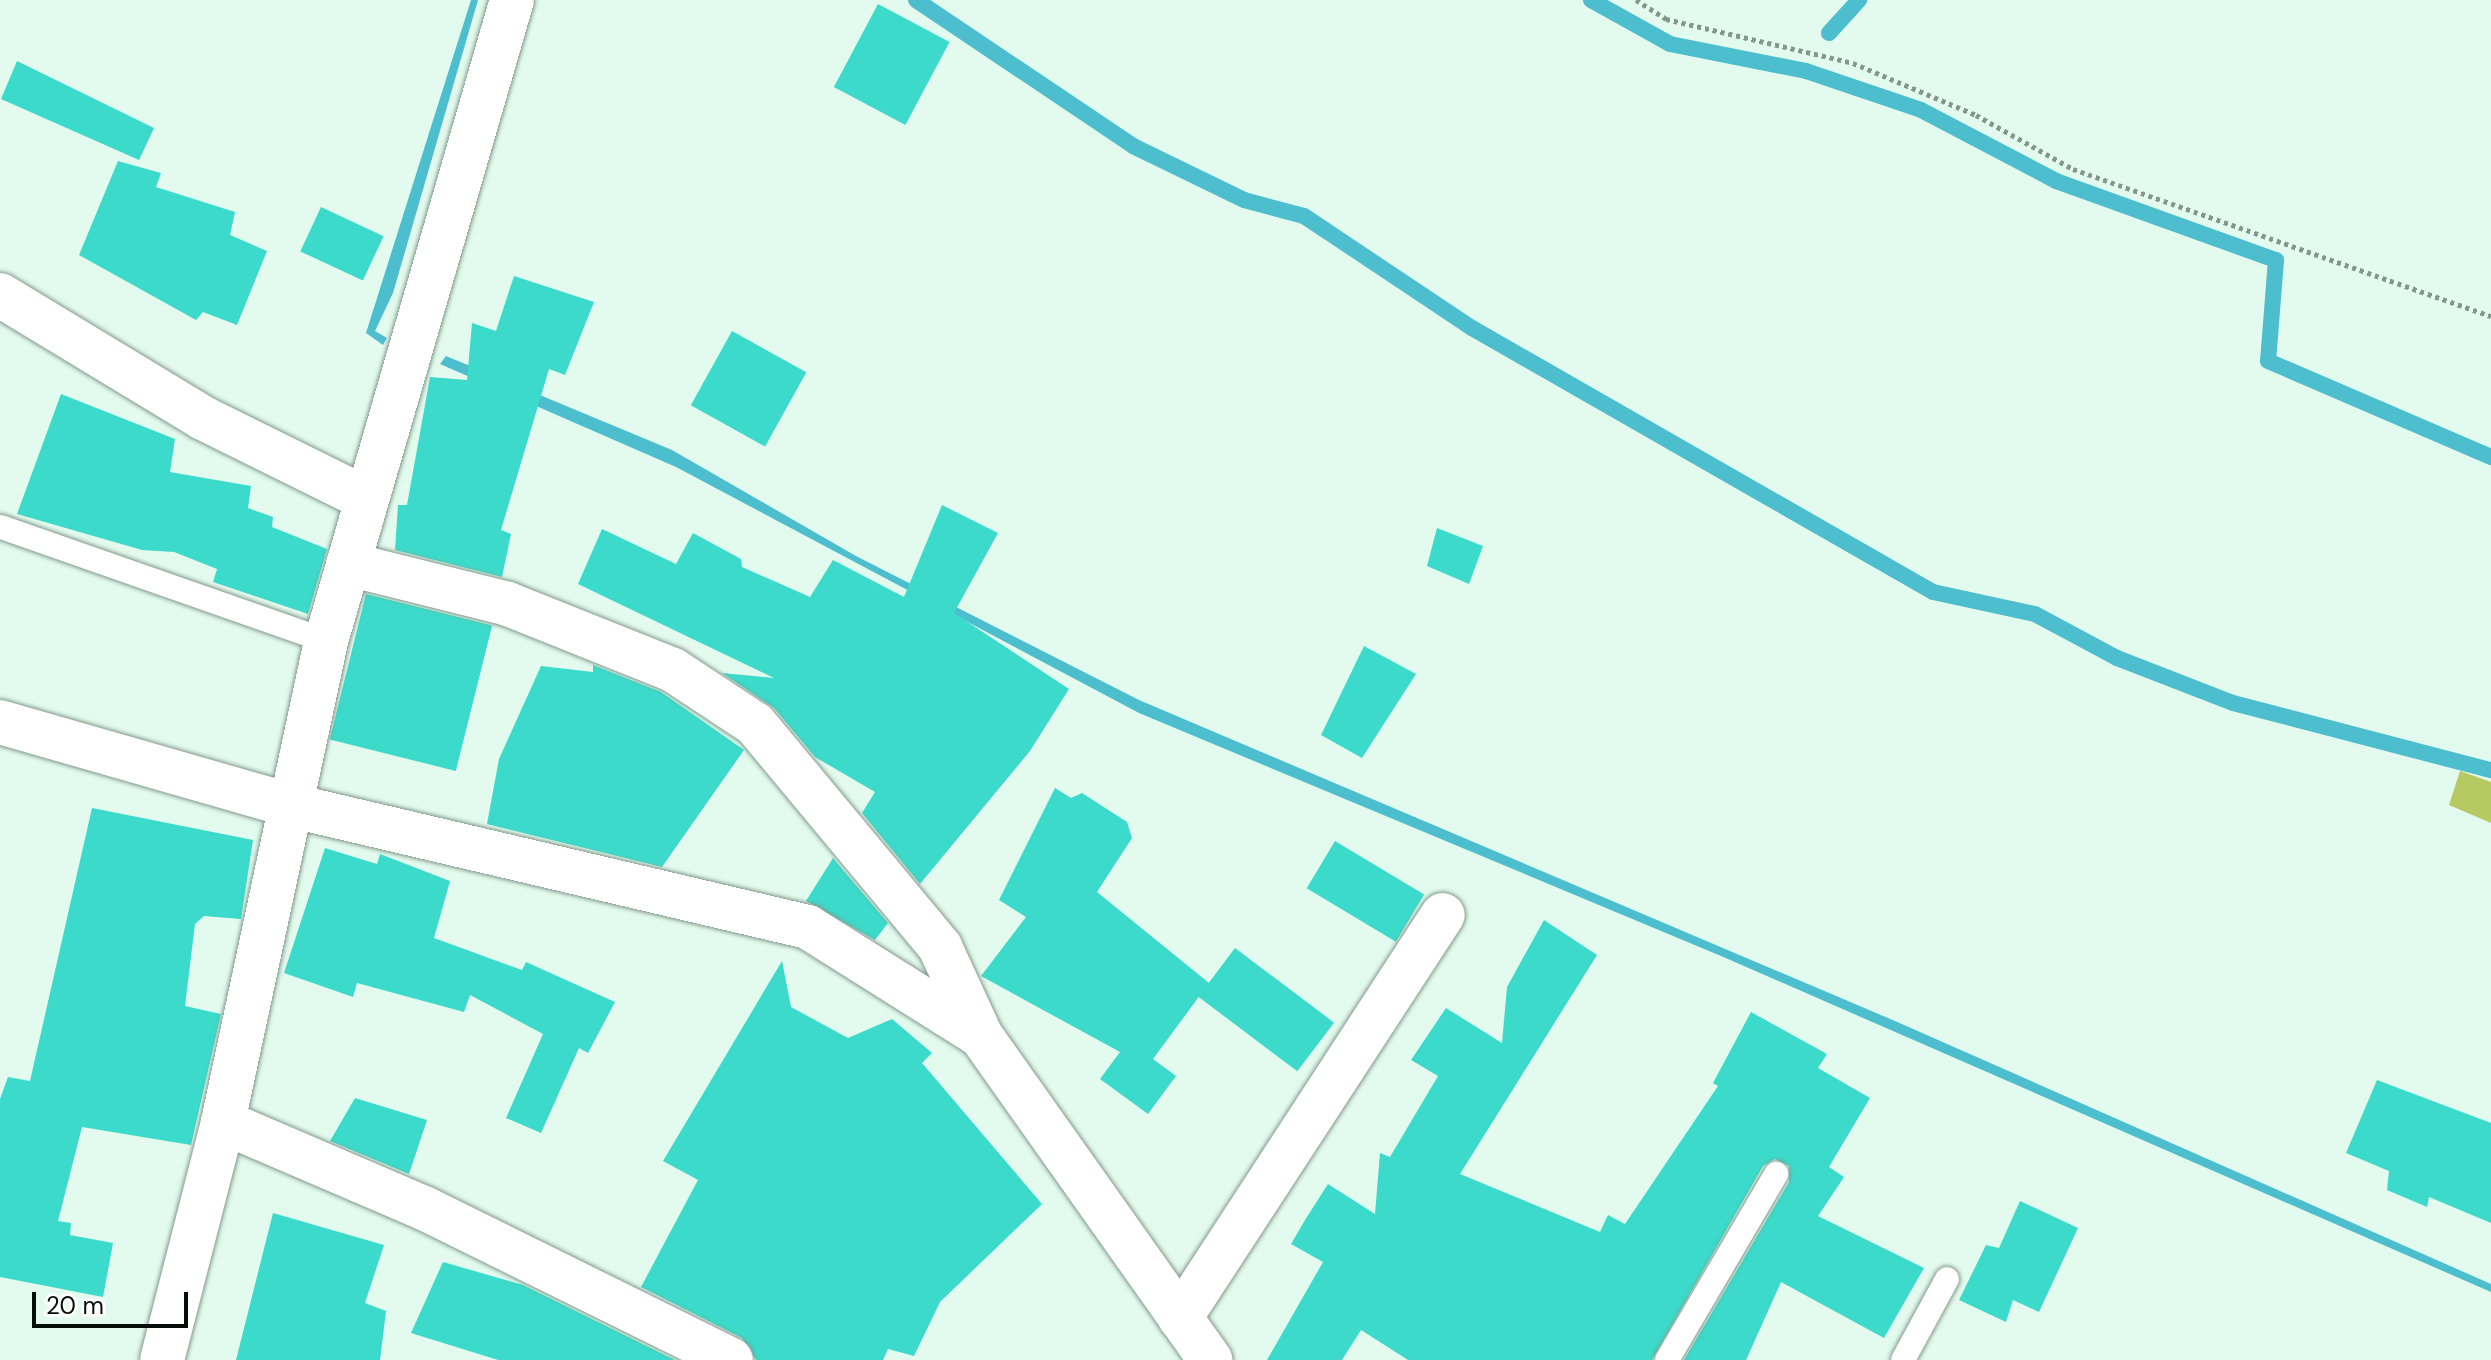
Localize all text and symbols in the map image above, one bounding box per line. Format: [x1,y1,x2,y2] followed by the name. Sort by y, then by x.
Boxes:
[36,1276,192,1326] scale bar
[46,1290,104,1321] text: 20 m

